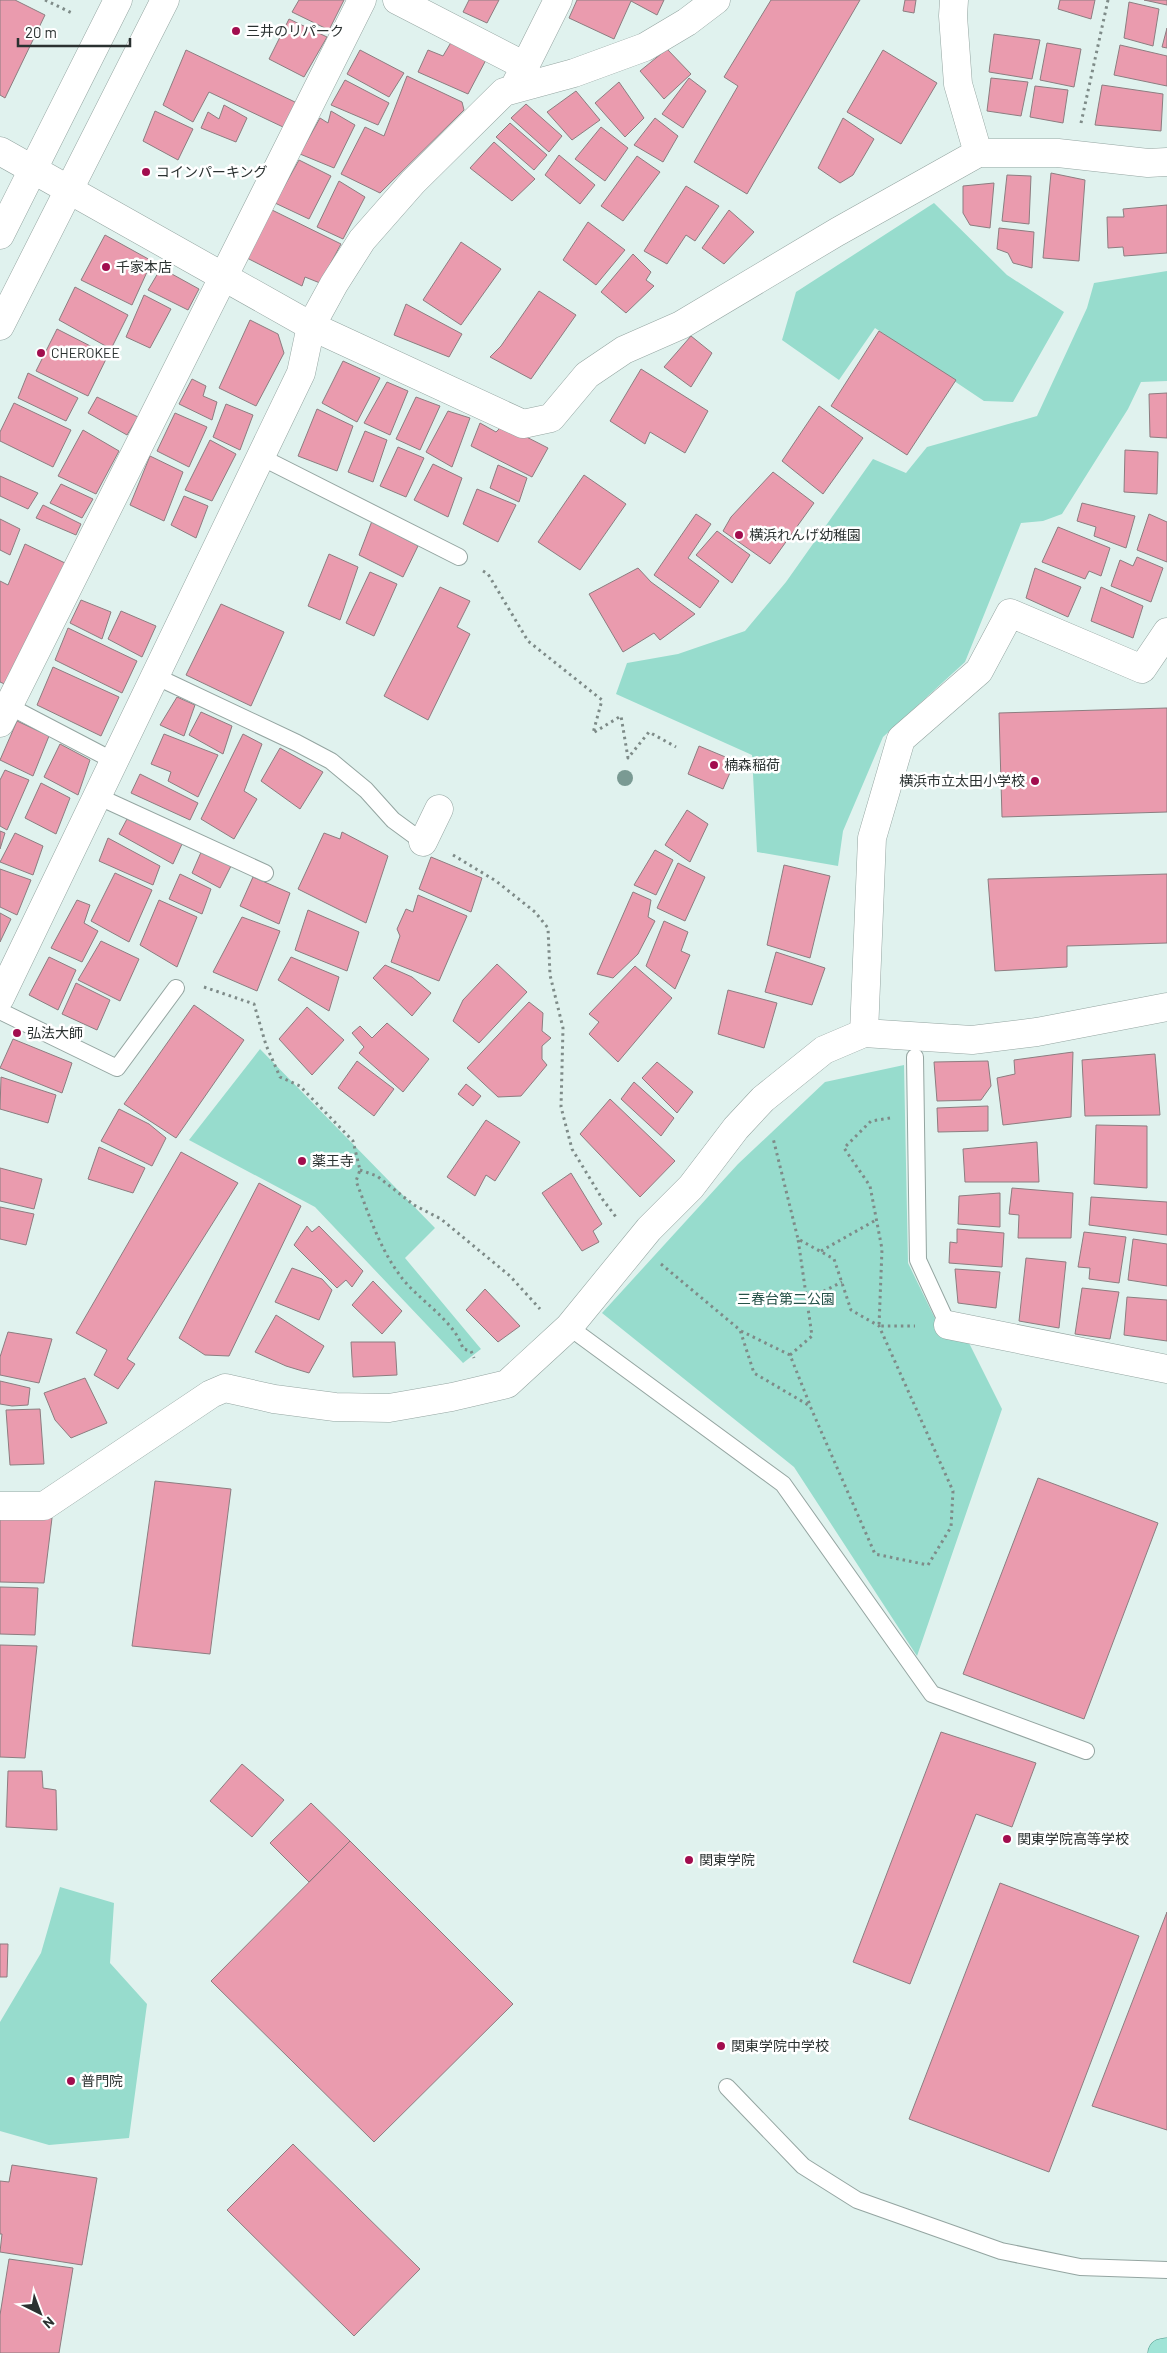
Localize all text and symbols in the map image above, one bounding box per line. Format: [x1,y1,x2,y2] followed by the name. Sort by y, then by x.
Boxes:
[18,15,130,47] scale bar
[246,22,344,39] place label: 三井のリパーク
[25,23,57,41] text: 20 m
[230,25,242,37] marker: 三井のリパーク
[156,163,268,180] place label: コインパーキング
[140,166,152,178] marker: コインパーキング
[116,258,172,275] place label: 千家本店
[100,261,112,273] marker: 千家本店
[51,344,120,361] place label: CHEROKEE
[35,347,47,359] marker: CHEROKEE
[749,526,861,543] place label: 横浜れんげ幼稚園
[733,529,745,541] marker: 横浜れんげ幼稚園
[724,756,780,773] place label: 楠森稲荷
[708,759,720,771] marker: 楠森稲荷
[899,772,1025,789] place label: 横浜市立太田小学校
[1029,775,1041,787] marker: 横浜市立太田小学校
[27,1024,83,1041] place label: 弘法大師
[11,1027,23,1039] marker: 弘法大師
[312,1152,354,1169] place label: 薬王寺
[296,1155,308,1167] marker: 薬王寺
[737,1290,835,1307] park label: 三春台第二公園
[1017,1830,1129,1847] place label: 関東学院高等学校
[1001,1833,1013,1845] marker: 関東学院高等学校
[699,1851,755,1868] place label: 関東学院
[683,1854,695,1866] marker: 関東学院
[731,2037,829,2054] place label: 関東学院中学校
[715,2040,727,2052] marker: 関東学院中学校
[81,2072,123,2089] place label: 普門院
[65,2075,77,2087] marker: 普門院
[15,2288,65,2338] north arrow
[40,2314,58,2332] text: N

